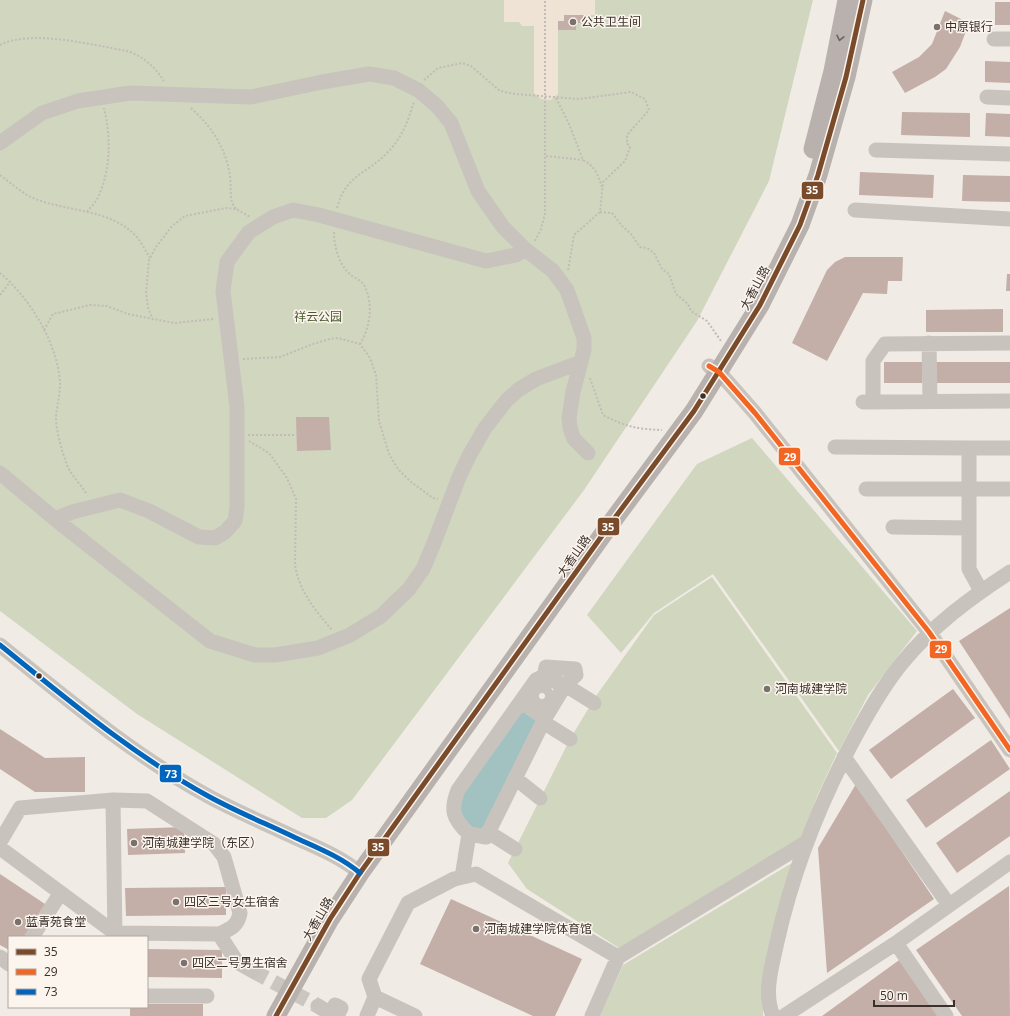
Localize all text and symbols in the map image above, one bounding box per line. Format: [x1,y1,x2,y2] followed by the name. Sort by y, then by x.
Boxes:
[581,13,641,30] place label: 公共卫生间
[568,17,578,27] marker: 公共卫生间
[945,18,993,35] place label: 中原银行
[932,22,942,32] marker: 中原银行
[836,35,844,41] one-way arrow
[801,181,824,200] line badge: 35
[806,182,818,197] text: 35
[736,263,773,313] street label: 大香山路
[294,308,342,325] park label: 祥云公园
[698,391,708,401] unlabelled marker
[778,447,801,466] line badge: 29
[784,449,796,464] text: 29
[597,517,620,536] line badge: 35
[602,519,614,534] text: 35
[553,531,594,580] street label: 大香山路
[929,640,952,659] line badge: 29
[935,641,947,656] text: 29
[34,671,44,681] unlabelled marker
[775,680,847,697] place label: 河南城建学院
[762,684,772,694] marker: 河南城建学院
[159,764,182,783] line badge: 73
[165,766,177,781] text: 73
[142,834,262,851] place label: 河南城建学院（东区）
[129,838,139,848] marker: 河南城建学院（东区）
[367,838,390,857] line badge: 35
[372,839,384,854] text: 35
[184,893,280,910] place label: 四区三号女生宿舍
[298,894,337,944] street label: 大香山路
[171,897,181,907] marker: 四区三号女生宿舍
[26,913,86,930] place label: 蓝青苑食堂
[13,917,23,927] marker: 蓝青苑食堂
[484,920,592,937] place label: 河南城建学院体育馆
[471,924,481,934] marker: 河南城建学院体育馆
[8,936,148,1008] legend
[44,943,58,960] text: 35
[192,954,288,971] place label: 四区二号男生宿舍
[179,958,189,968] marker: 四区二号男生宿舍
[44,963,58,980] text: 29
[874,982,954,1008] scale bar
[44,983,58,1000] text: 73
[880,987,908,1004] text: 50 m

